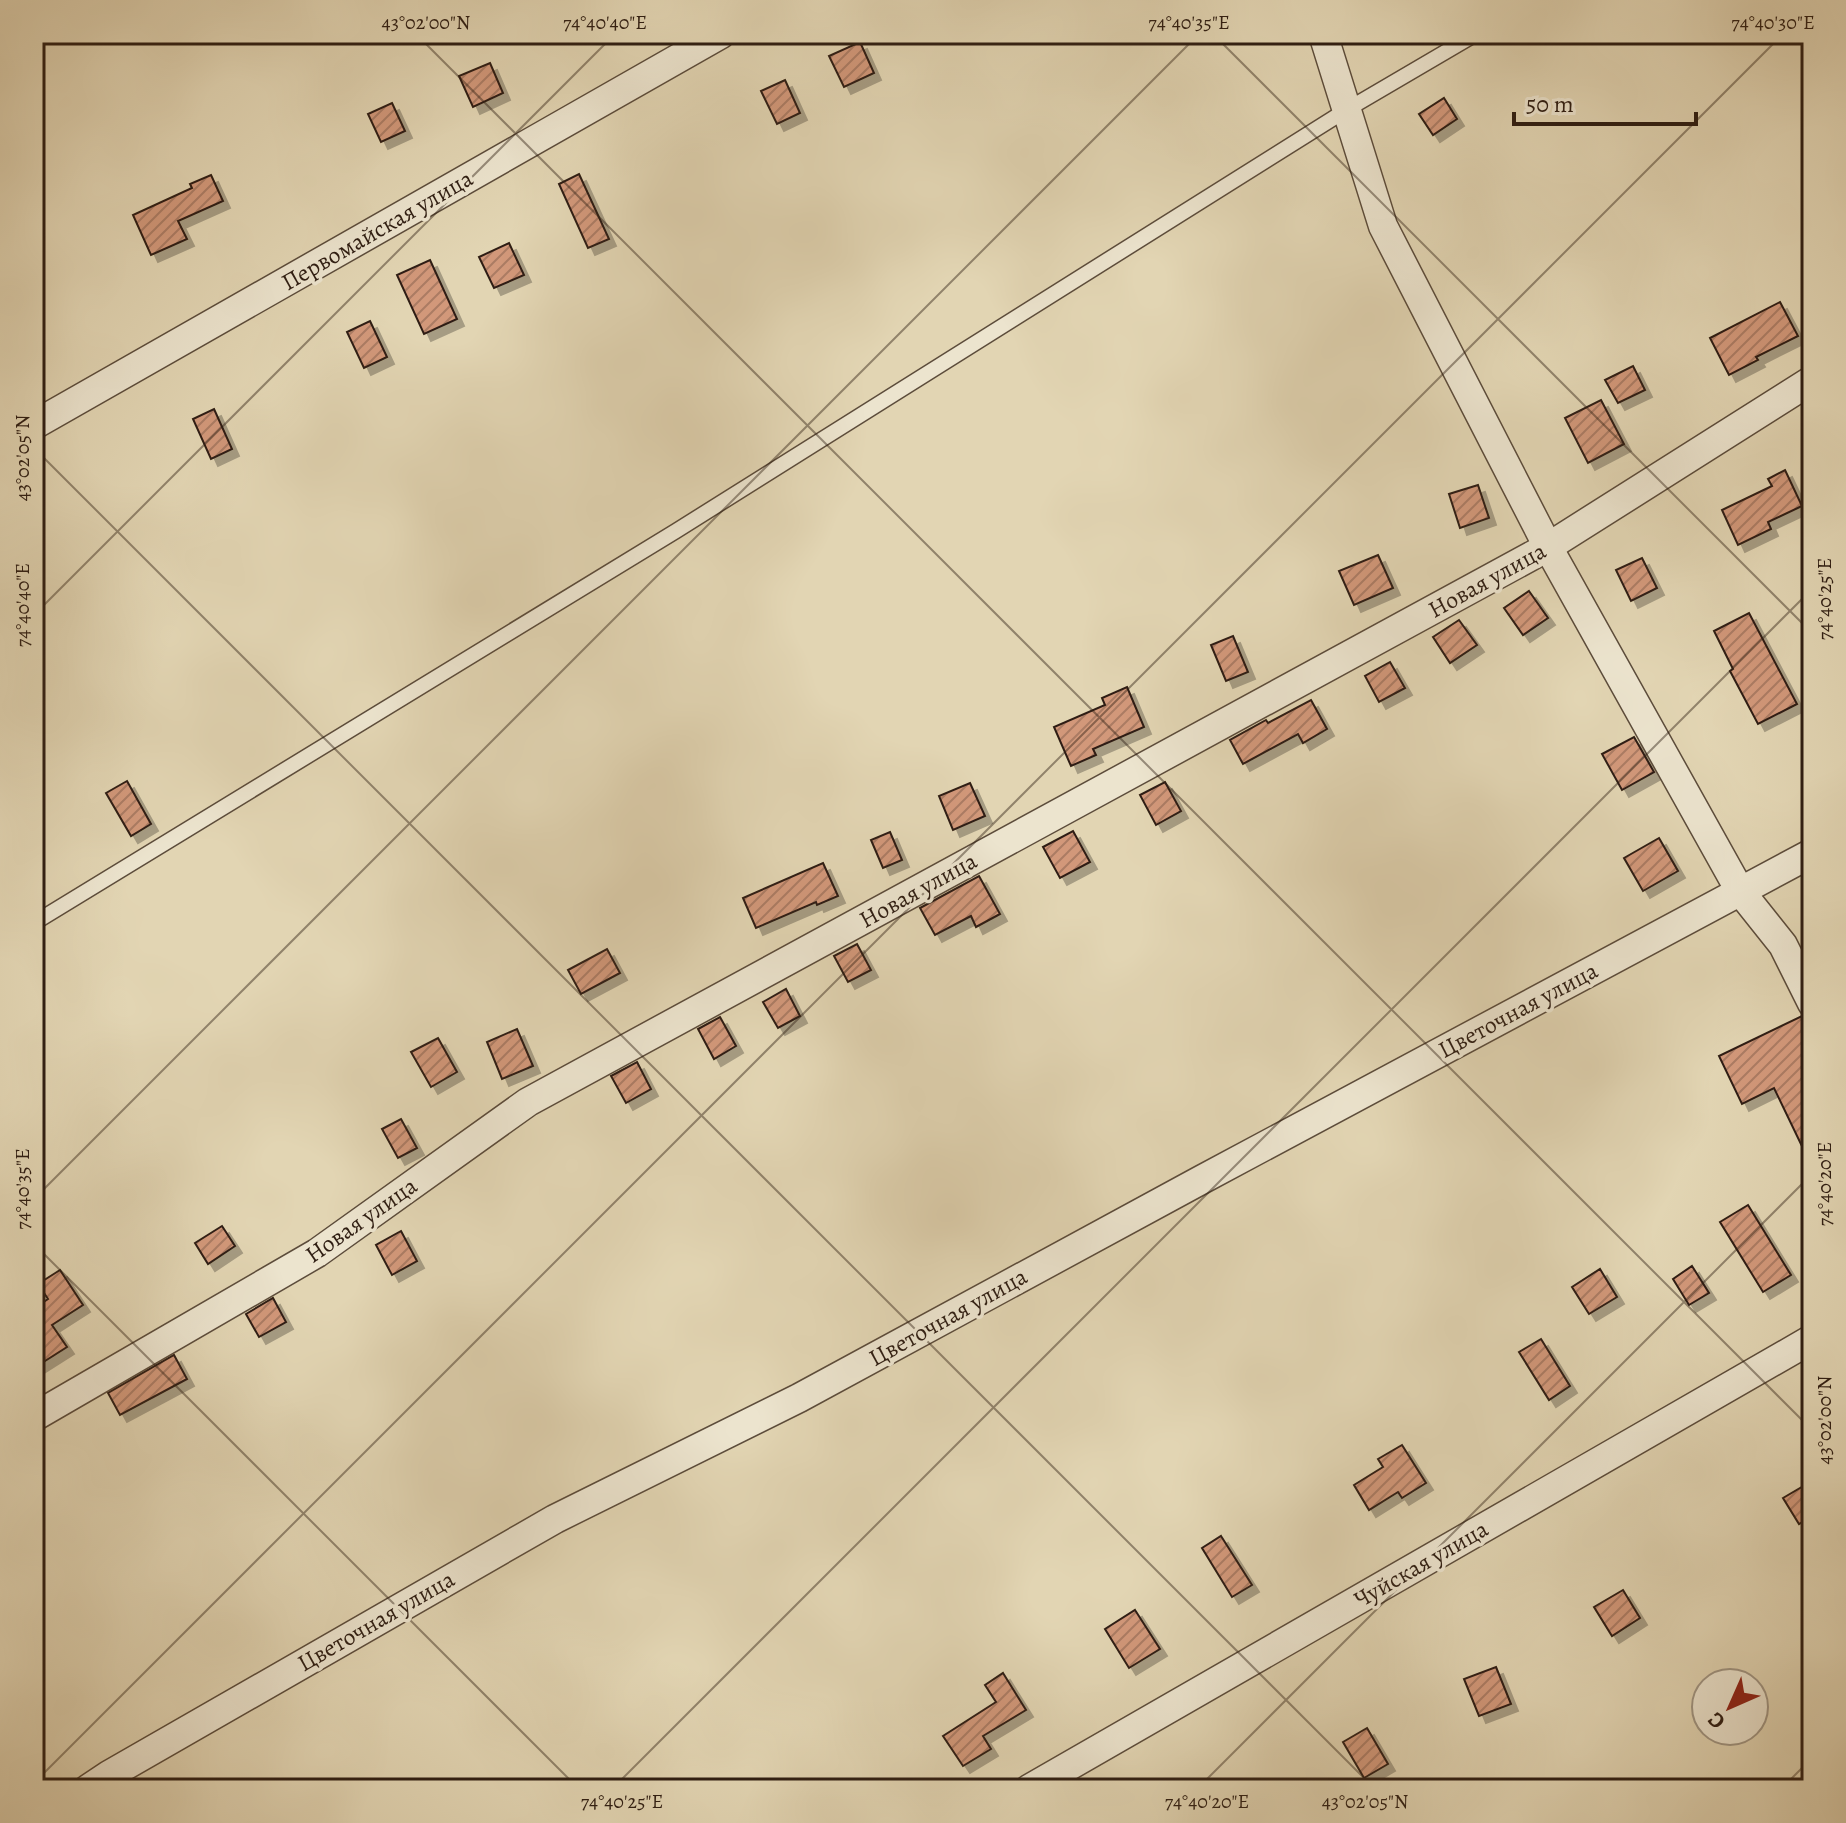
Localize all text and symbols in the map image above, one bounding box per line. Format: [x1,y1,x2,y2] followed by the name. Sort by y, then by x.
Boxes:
[382,9,470,36] text: 43°02'00"N
[563,9,647,36] text: 74°40'40"E
[1148,9,1230,36] text: 74°40'35"E
[1731,9,1815,36] text: 74°40'30"E
[1514,76,1696,126] scale bar
[1526,88,1574,120] text: 50 m
[275,162,479,298] street label: Первомайская улица
[9,415,36,501] text: 43°02'05"N
[1422,535,1552,625] street label: Новая улица
[1811,558,1838,640] text: 74°40'25"E
[9,563,36,647] text: 74°40'40"E
[853,845,983,935] street label: Новая улица
[1433,954,1603,1066] street label: Цветочная улица
[1811,1142,1838,1226] text: 74°40'20"E
[9,1148,36,1230] text: 74°40'35"E
[299,1170,423,1270] street label: Новая улица
[863,1260,1033,1374] street label: Цветочная улица
[1811,1376,1838,1464] text: 43°02'00"N
[1348,1513,1494,1615] street label: Чуйская улица
[292,1563,460,1679] street label: Цветочная улица
[1690,1667,1770,1747] north arrow
[1701,1705,1732,1736] text: С
[581,1788,663,1815] text: 74°40'25"E
[1165,1788,1249,1815] text: 74°40'20"E
[1322,1788,1408,1815] text: 43°02'05"N

